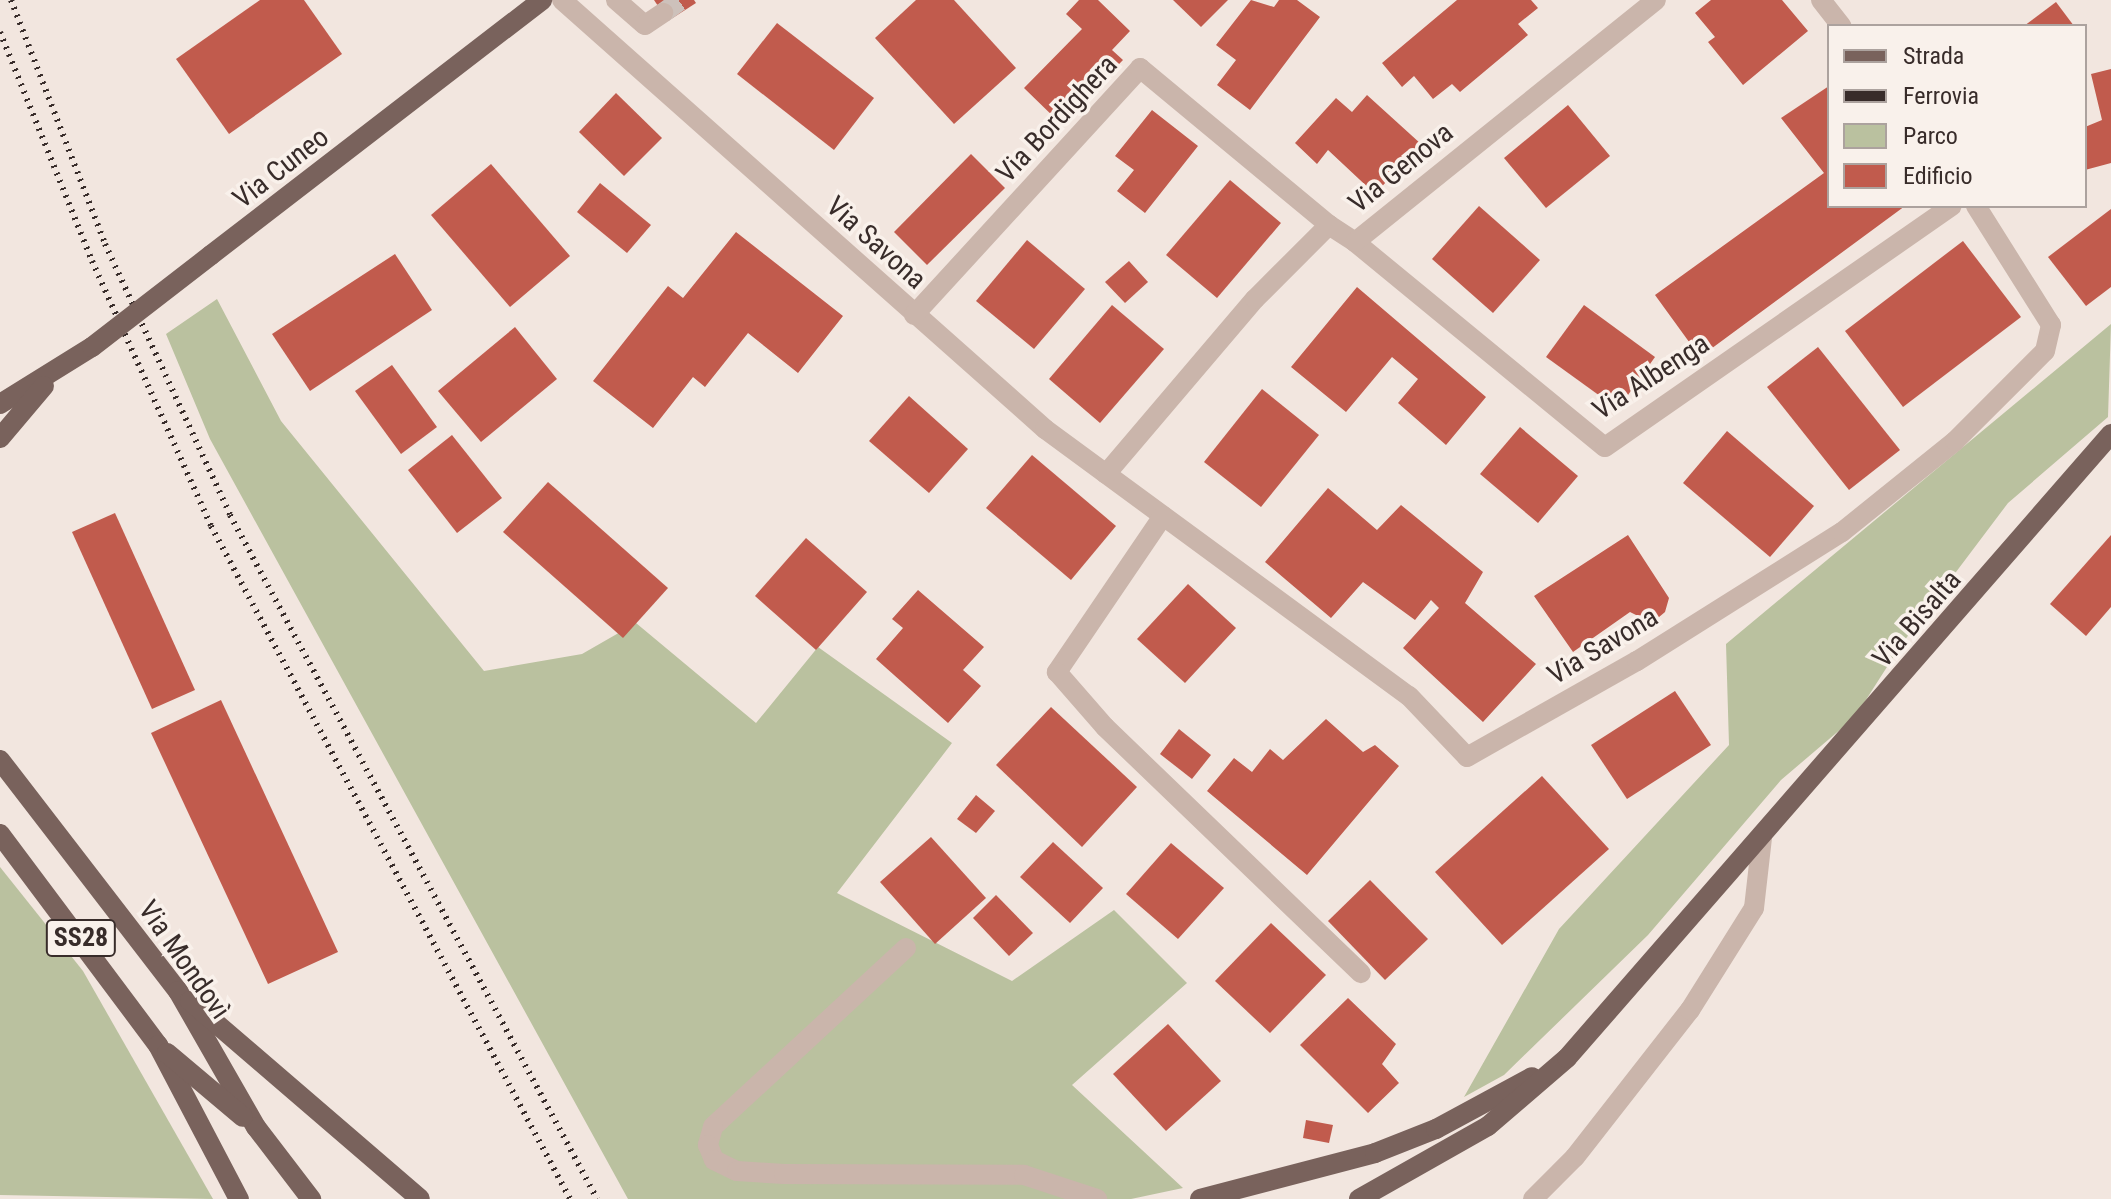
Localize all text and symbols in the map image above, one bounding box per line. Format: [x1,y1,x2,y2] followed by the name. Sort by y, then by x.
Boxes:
[1827,24,2087,208] legend
[1903,42,1964,70] text: Strada
[990,48,1124,190] street label: Via Bordighera
[1903,82,1979,110] text: Ferrovia
[1342,116,1460,220] street label: Via Genova
[226,120,336,216] street label: Via Cuneo
[1903,122,1958,150] text: Parco
[1903,162,1973,190] text: Edificio
[819,190,933,296] street label: Via Savona
[1586,327,1716,427] street label: Via Albenga
[1866,563,1968,675] street label: Via Bisalta
[1542,600,1664,692] street label: Via Savona
[131,894,237,1026] street label: Via Mondovì
[45,916,117,960] road number: SS28

